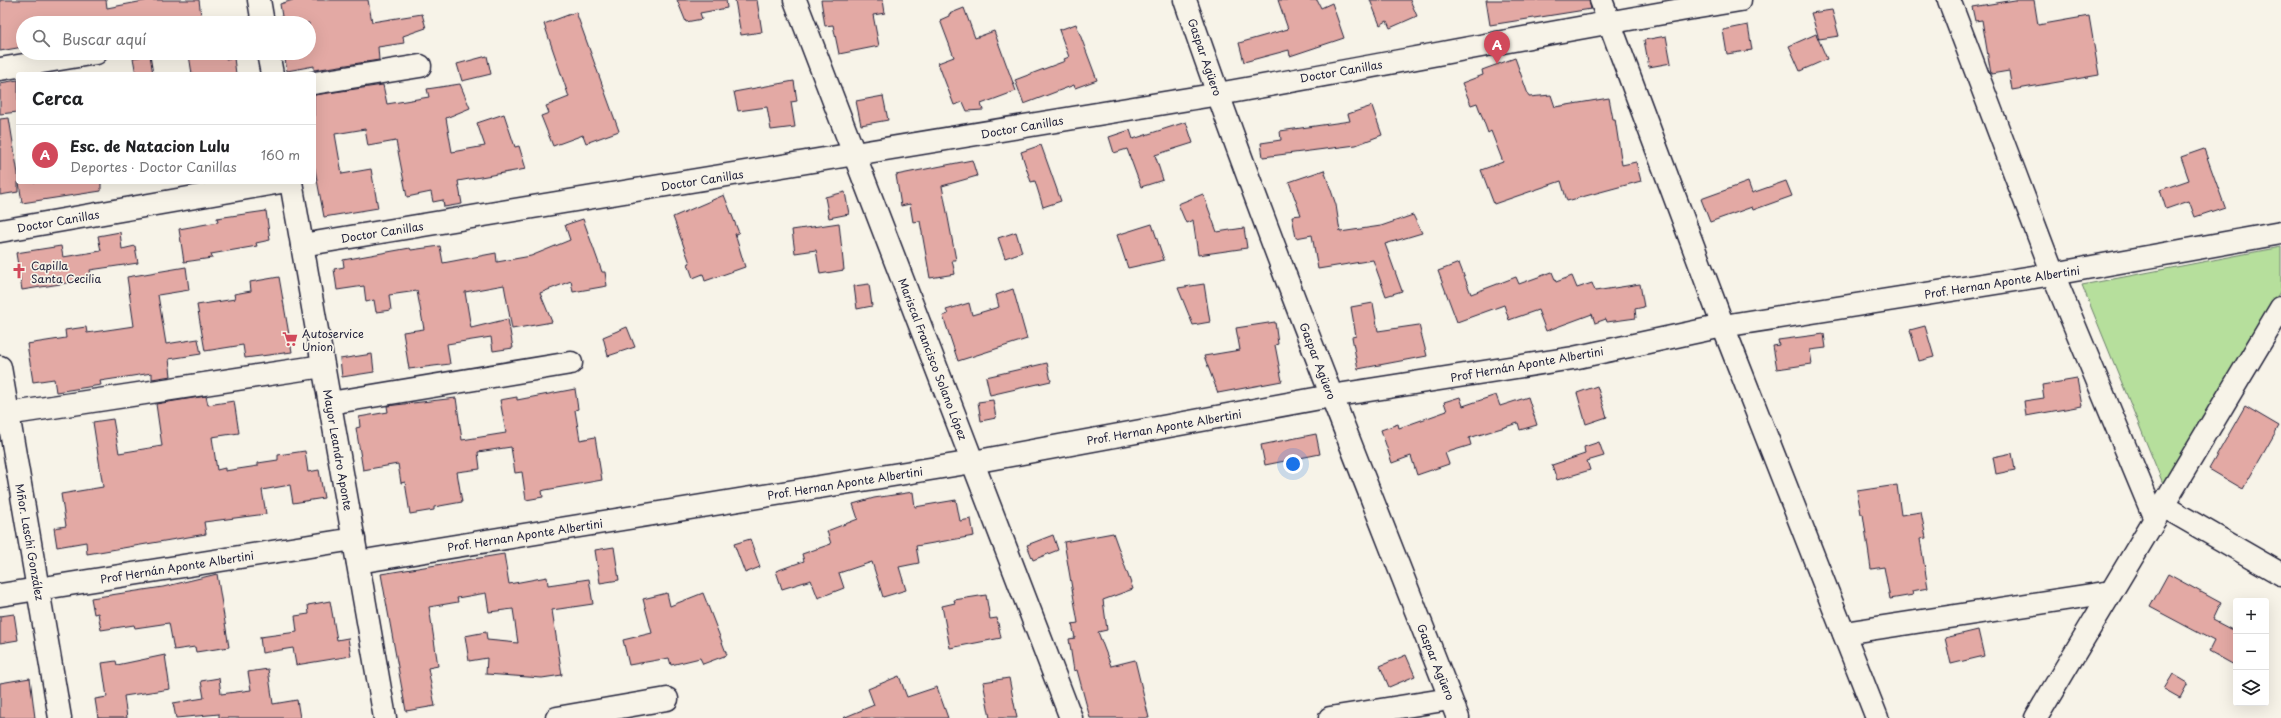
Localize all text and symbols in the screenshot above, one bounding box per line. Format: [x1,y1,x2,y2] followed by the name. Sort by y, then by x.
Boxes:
[16,16,316,60] search box
[1184,16,1226,98] street label: Gaspar Agüero
[30,27,52,49] icon: search
[62,27,146,50] text: Buscar aquí
[1484,31,1510,64] pin: A
[1298,55,1384,87] street label: Doctor Canillas
[32,85,83,111] text: Cerca
[979,111,1065,143] street label: Doctor Canillas
[70,134,230,157] text: Esc. de Natacion Lulu
[40,145,50,164] text: A
[261,145,300,164] text: 160 m
[70,157,237,176] text: Deportes · Doctor Canillas
[659,165,745,195] street label: Doctor Canillas
[15,205,101,237] street label: Doctor Canillas
[339,217,425,247] street label: Doctor Canillas
[31,257,101,287] place label: Capilla Santa Cecilia
[1923,261,2081,303] street label: Prof. Hernan Aponte Albertini
[10,262,28,280] church icon: Capilla Santa Cecilia
[894,276,972,442] street label: Mariscal Francisco Solano López
[1296,320,1340,402] street label: Gaspar Agüero
[302,325,364,355] place label: Autoservice Union
[281,330,299,348] supermarket icon: Autoservice Union
[1449,342,1605,386] street label: Prof Hernán Aponte Albertini
[319,388,357,512] street label: Mayor Leandro Aponte
[1085,405,1243,449] street label: Prof. Hernan Aponte Albertini
[1283,454,1303,474] your location
[766,462,924,504] street label: Prof. Hernan Aponte Albertini
[11,482,49,602] street label: Mñor. Laschi González
[446,514,604,556] street label: Prof. Hernan Aponte Albertini
[99,546,255,588] street label: Prof Hernán Aponte Albertini
[2233,598,2269,706] map controls
[2233,598,2269,634] button: +
[1413,621,1459,703] street label: Gaspar Agüero
[2233,634,2269,670] button: −
[2233,670,2269,706] button: layers

